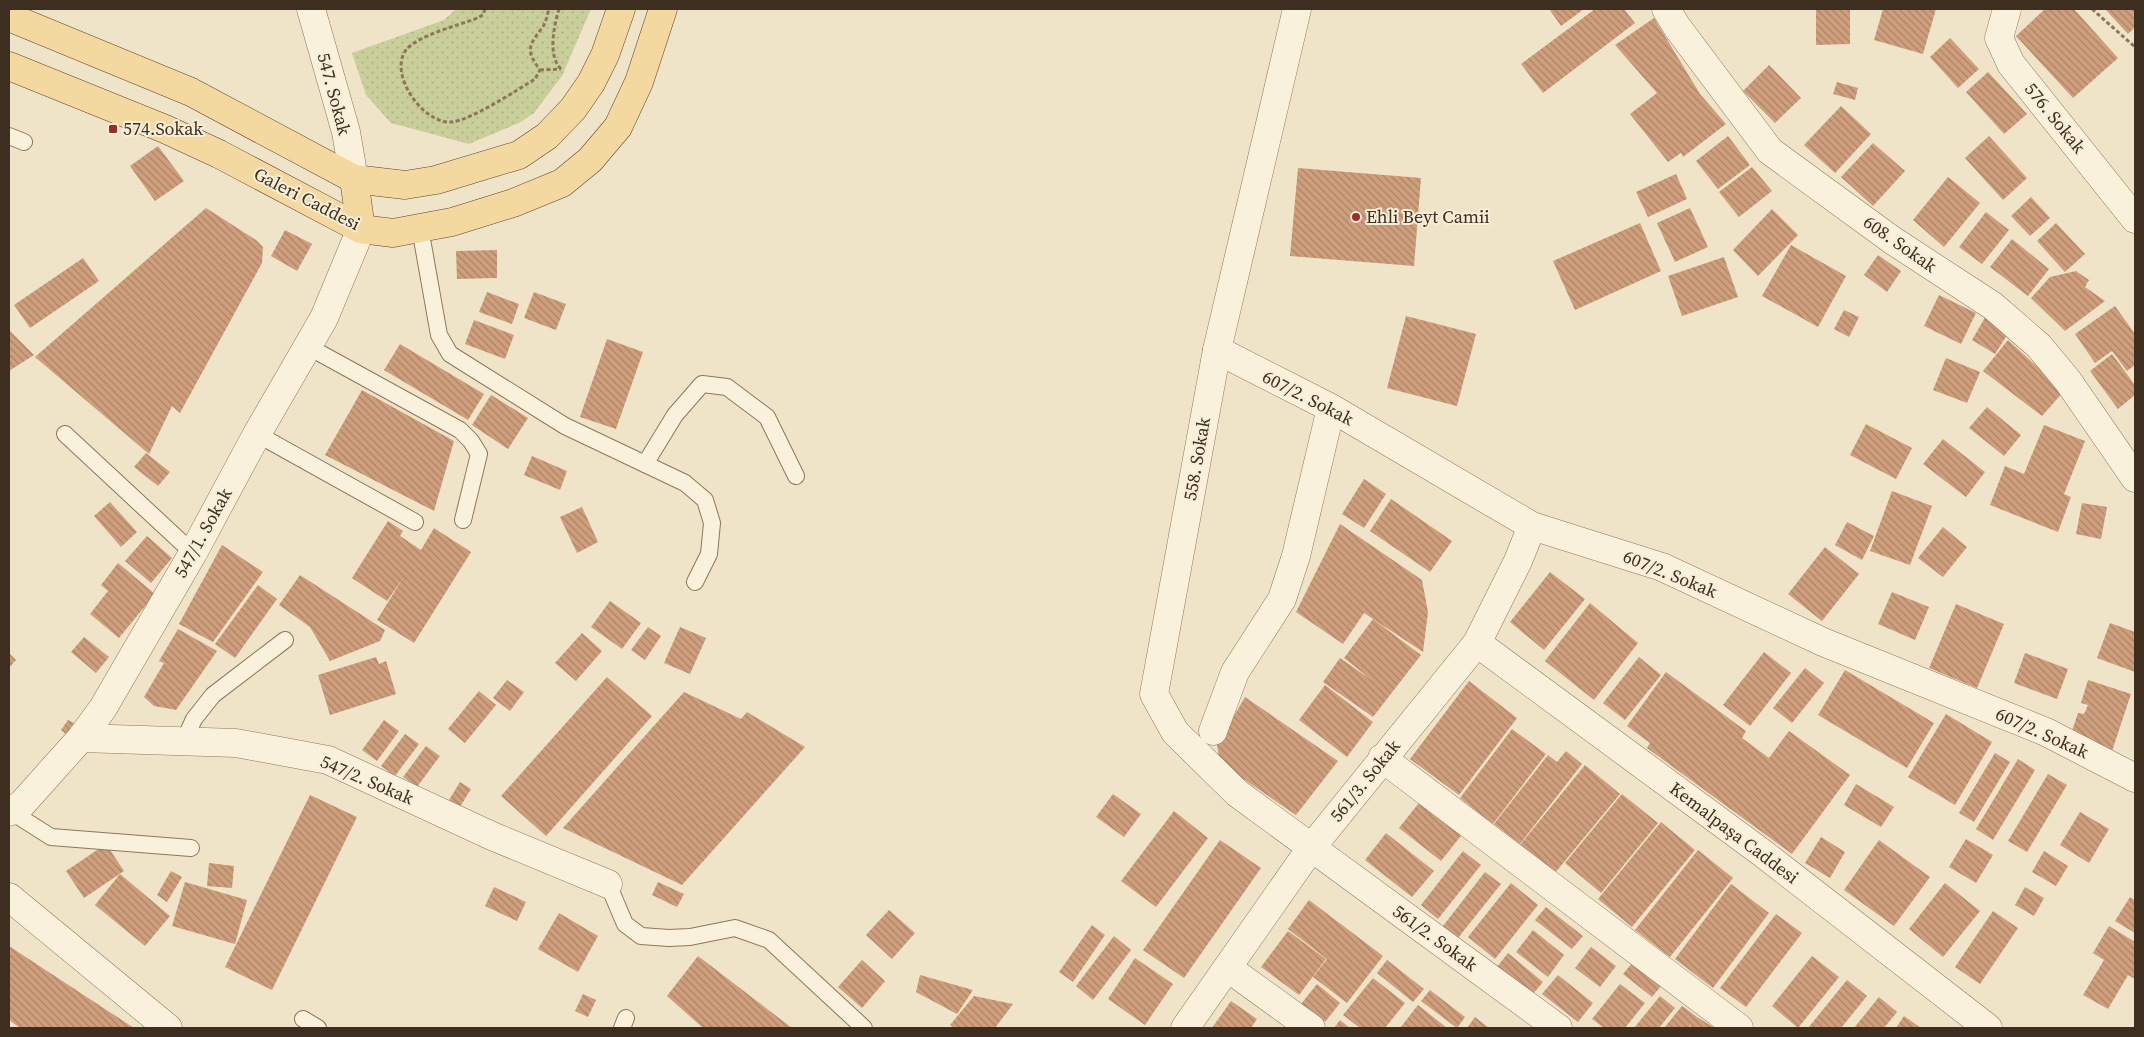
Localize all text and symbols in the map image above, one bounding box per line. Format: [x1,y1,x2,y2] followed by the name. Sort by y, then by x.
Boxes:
[311,50,358,138] street label: 547. Sokak
[2019,77,2092,158] street label: 576. Sokak
[123,116,203,141] place label: 574.Sokak
[107,123,119,135] marker: 574.Sokak
[250,161,365,236] street label: Galeri Caddesi
[1366,204,1490,229] place label: Ehli Beyt Camii
[1859,209,1942,278] street label: 608. Sokak
[1350,211,1362,223] marker: Ehli Beyt Camii
[1258,364,1358,431] street label: 607/2. Sokak
[1177,415,1216,503] street label: 558. Sokak
[168,483,238,582] street label: 547/1. Sokak
[1619,543,1721,604] street label: 607/2. Sokak
[1992,701,2093,764] street label: 607/2. Sokak
[1324,734,1406,827] street label: 561/3. Sokak
[317,749,418,811] street label: 547/2. Sokak
[1665,776,1804,889] street label: Kemalpaşa Caddesi
[1388,898,1483,977] street label: 561/2. Sokak

